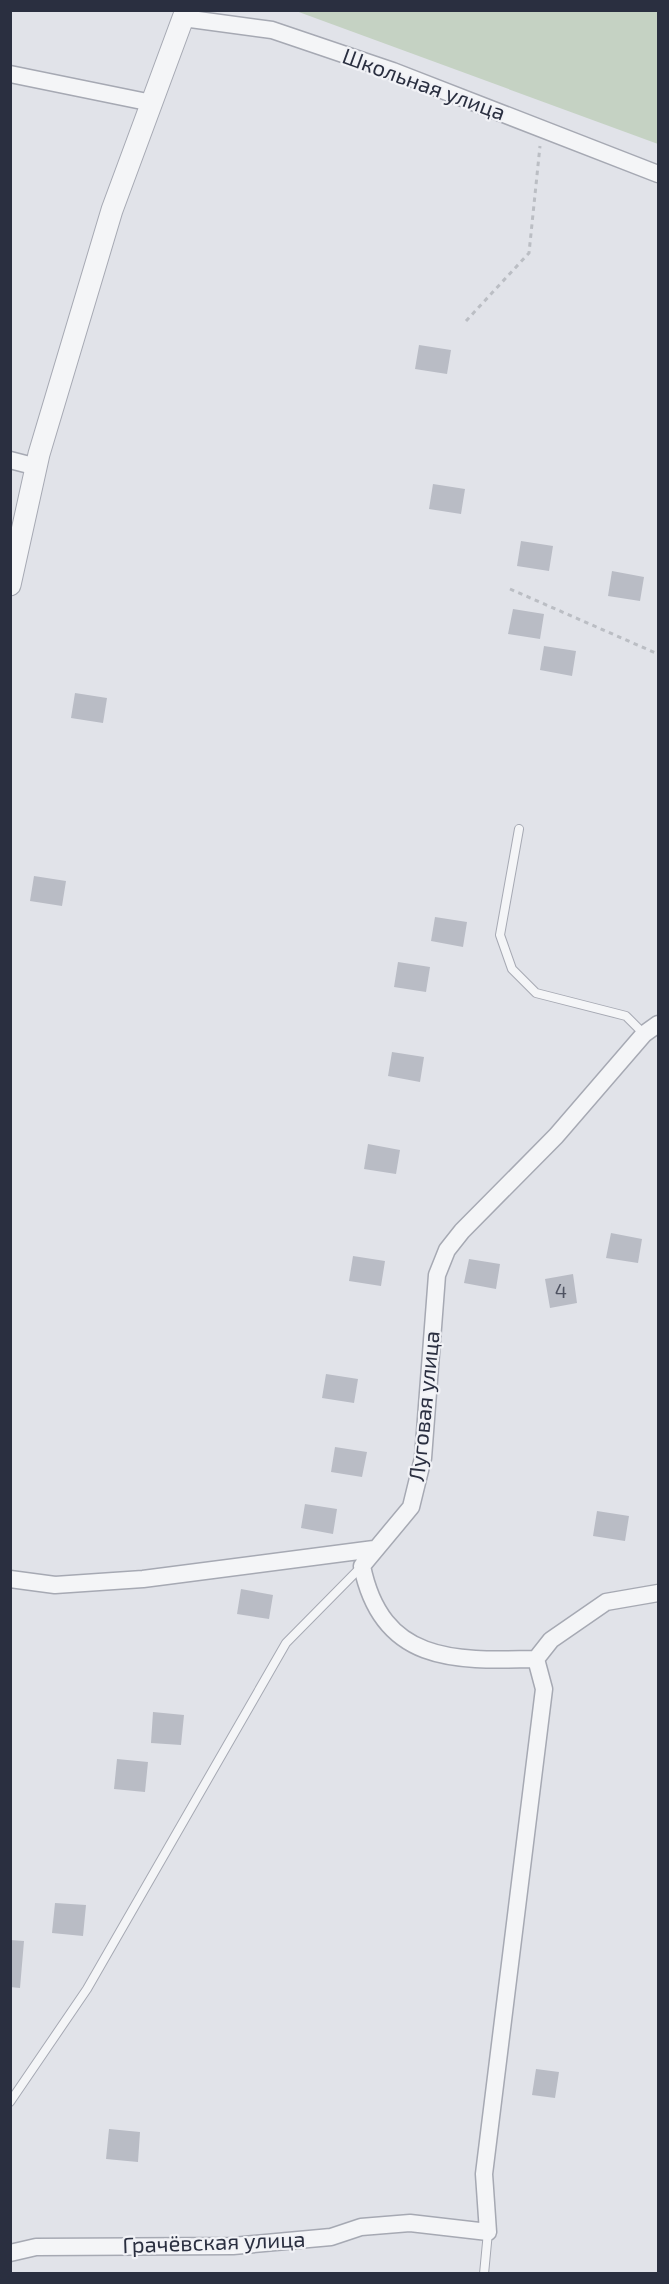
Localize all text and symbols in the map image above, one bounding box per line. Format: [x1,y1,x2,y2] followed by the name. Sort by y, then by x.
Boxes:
[339,42,509,126] street label: Школьная улица
[555,1278,567,1302] house number: 4
[402,1329,445,1483] street label: Луговая улица
[122,2225,306,2258] street label: Грачёвская улица

